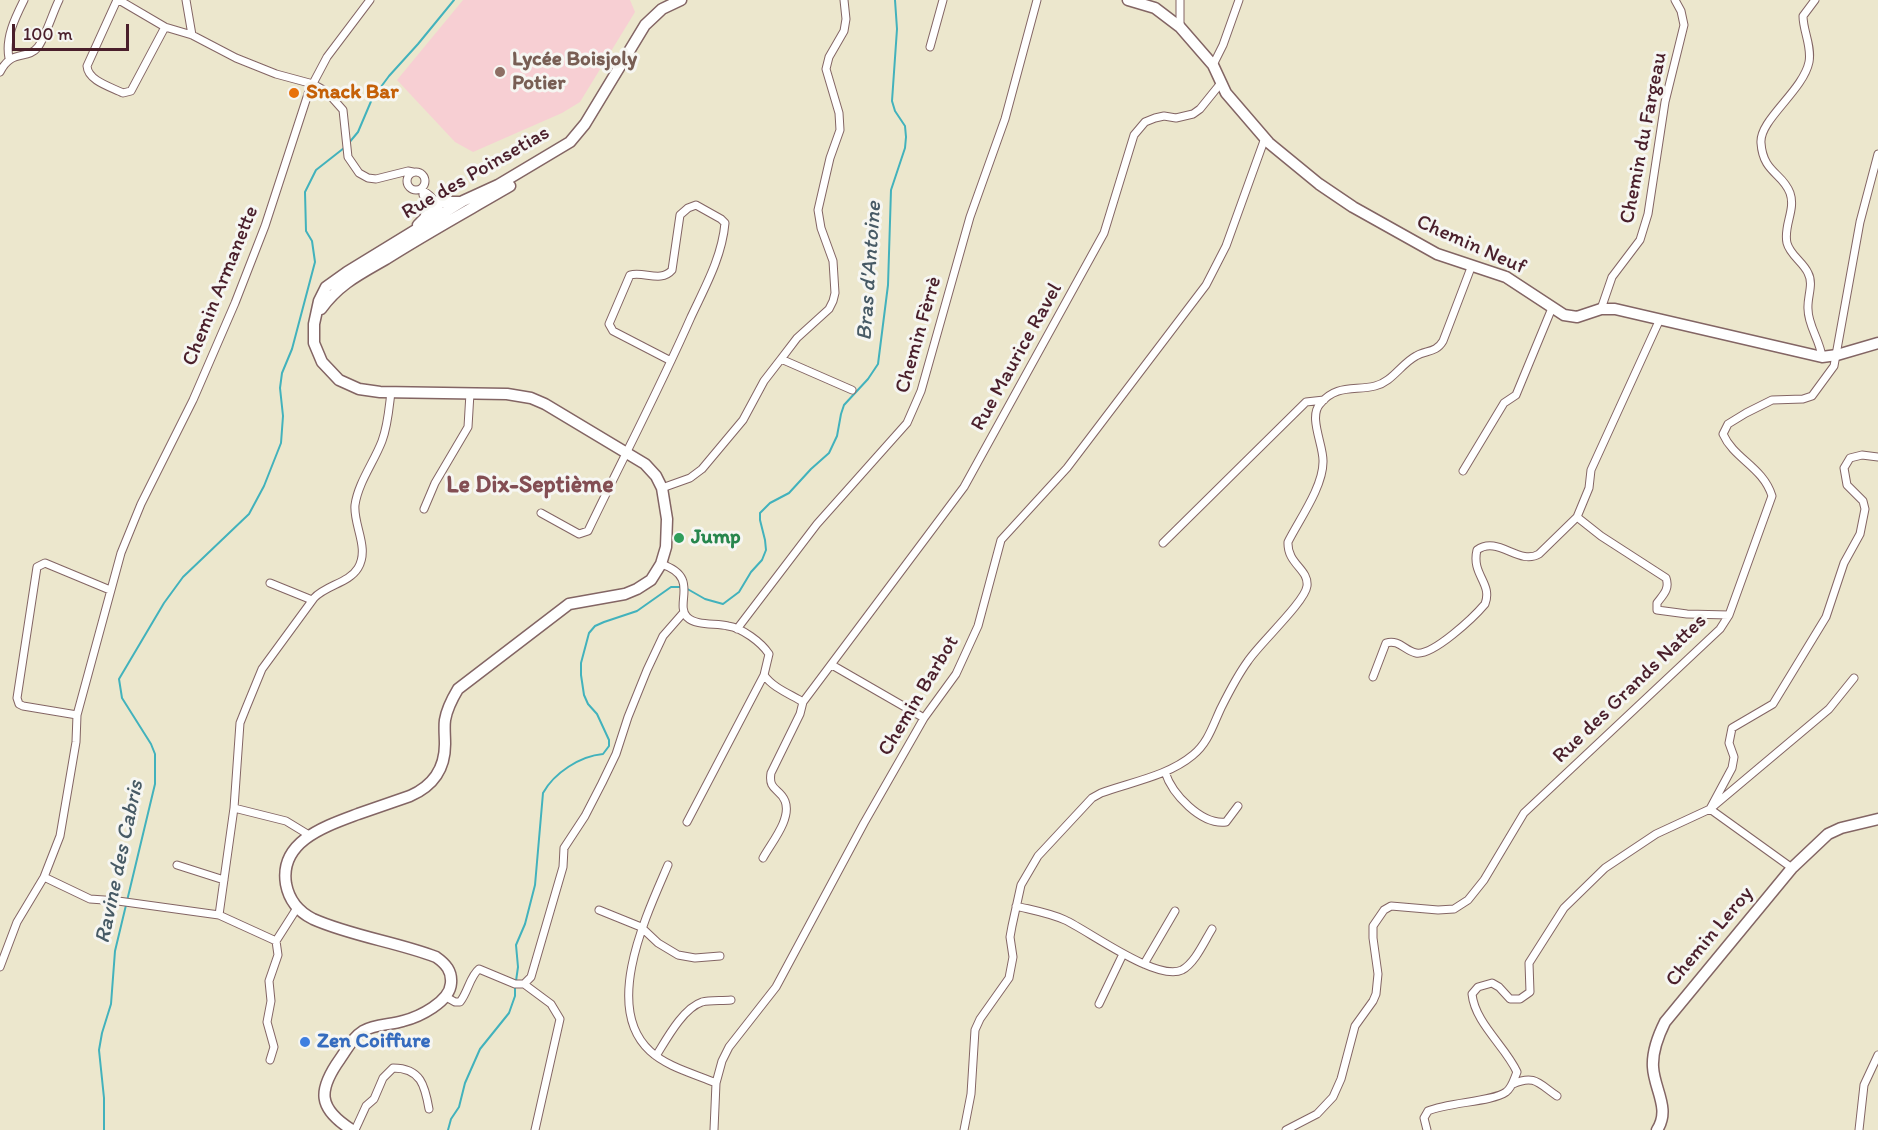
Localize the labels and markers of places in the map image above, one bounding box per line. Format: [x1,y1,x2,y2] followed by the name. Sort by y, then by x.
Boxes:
[512,47,637,97] place label: Lycée Boisjoly Potier
[493,65,507,79] marker: Lycée Boisjoly Potier
[306,80,399,106] place label: Snack Bar
[287,86,301,100] marker: Snack Bar
[691,525,741,551] place label: Jump
[672,531,686,545] marker: Jump
[317,1029,431,1055] place label: Zen Coiffure
[298,1035,312,1049] marker: Zen Coiffure

